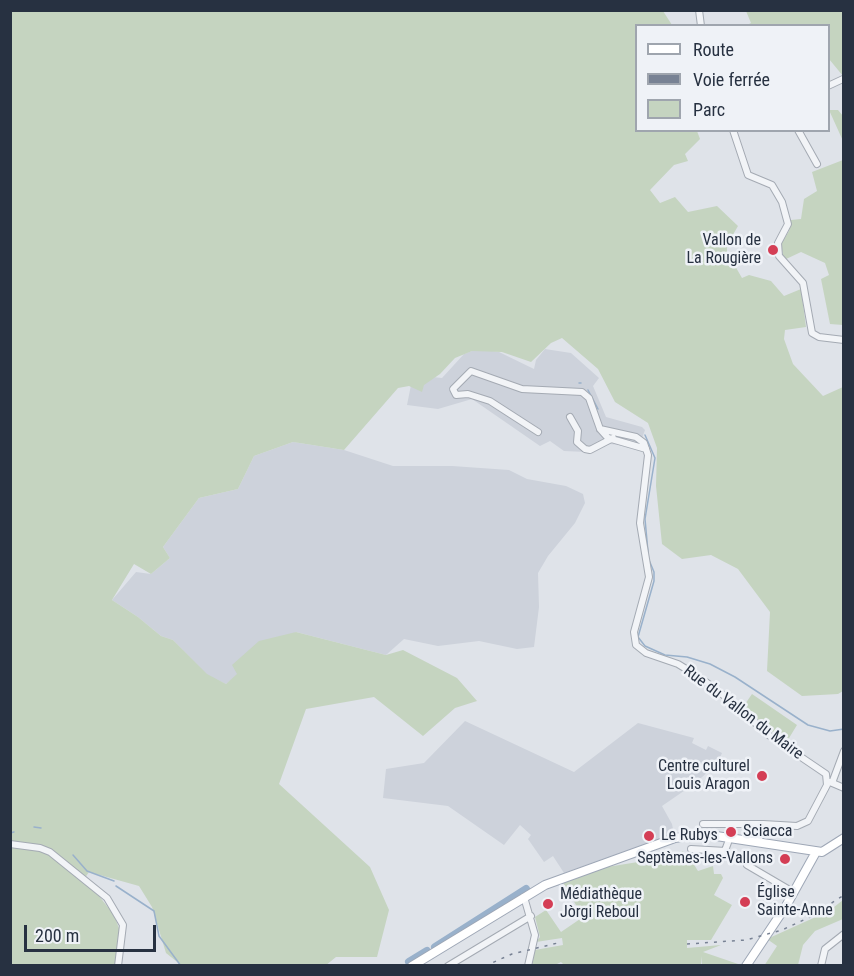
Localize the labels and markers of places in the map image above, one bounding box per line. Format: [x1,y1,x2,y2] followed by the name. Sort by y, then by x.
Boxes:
[687,231,761,269] place label: Vallon de La Rougière
[766,243,780,257] marker: Vallon de La Rougière
[658,757,750,795] place label: Centre culturel Louis Aragon
[755,769,769,783] marker: Centre culturel Louis Aragon
[743,822,792,842] place label: Sciacca
[724,825,738,839] marker: Sciacca
[661,826,718,846] place label: Le Rubys
[642,829,656,843] marker: Le Rubys
[637,849,773,869] place label: Septèmes-les-Vallons
[778,852,792,866] marker: Septèmes-les-Vallons
[757,883,833,921] place label: Église Sainte-Anne
[560,885,642,923] place label: Médiathèque Jòrgi Reboul
[738,895,752,909] marker: Église Sainte-Anne
[541,897,555,911] marker: Médiathèque Jòrgi Reboul

